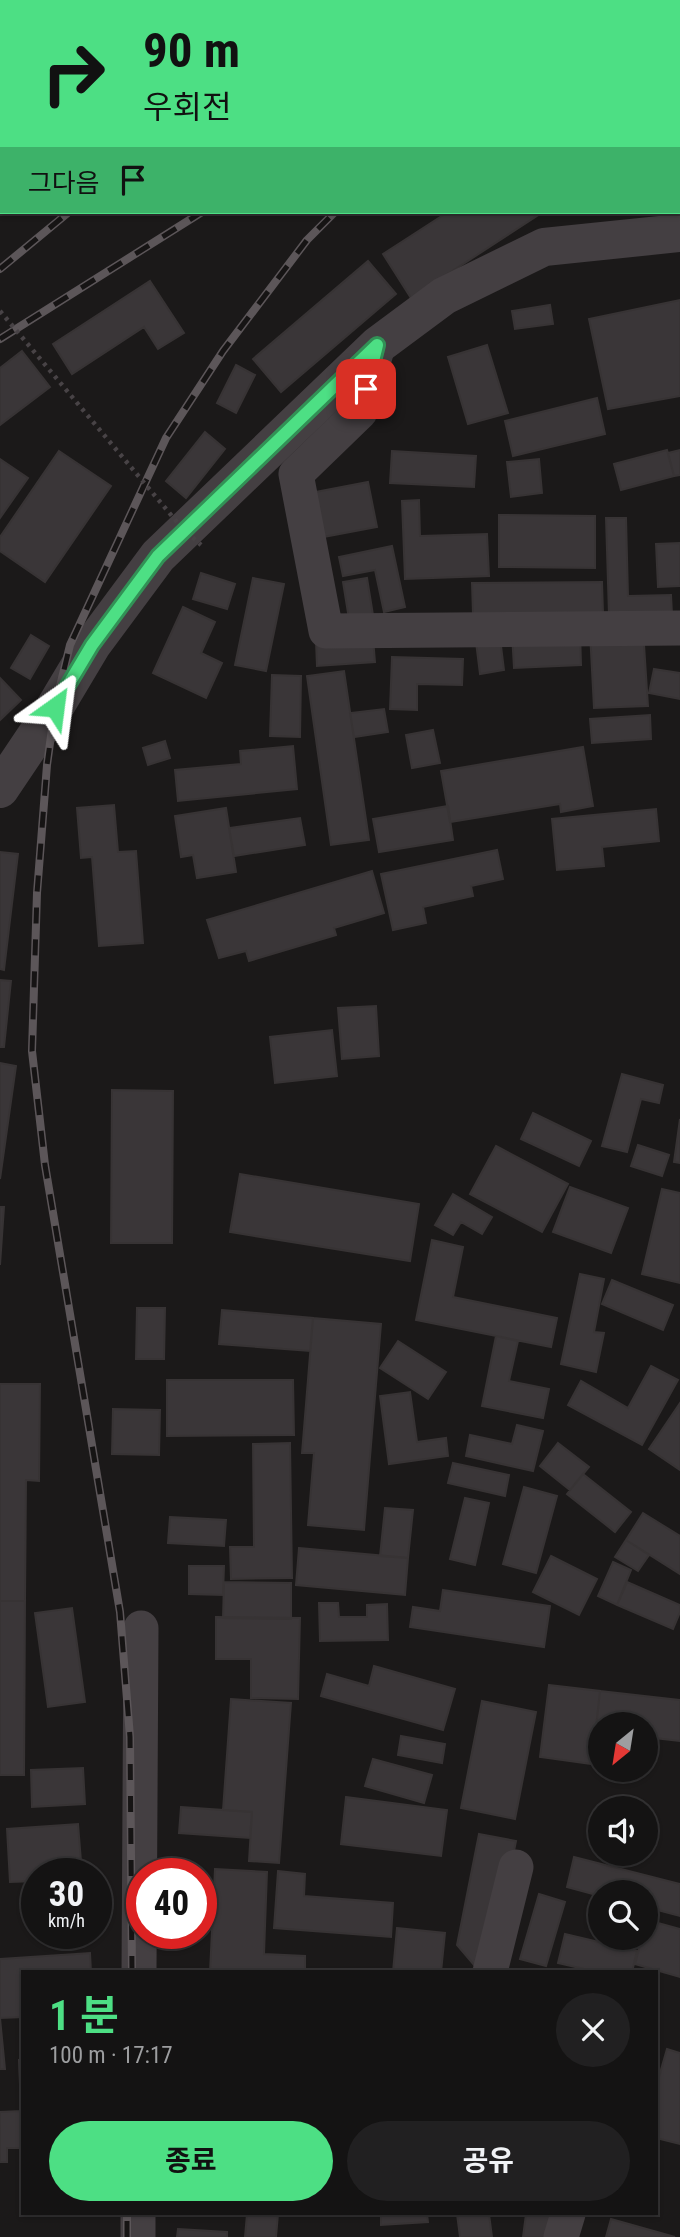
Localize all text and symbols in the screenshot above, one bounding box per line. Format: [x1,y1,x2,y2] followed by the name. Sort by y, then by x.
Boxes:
[143,22,240,79] text: 90 m
[28,28,119,119] icon: right
[143,88,231,126] text: 우회전
[114,161,152,199] icon: arrive
[28,168,100,198] text: 그다음
[336,359,396,419] pin
[347,370,385,408] icon: arrive
[18,670,92,744] position arrow
[588,1712,658,1782] north arrow
[588,1712,658,1950] map controls
[588,1796,658,1866] button: sound
[126,1858,217,1949] speed limit sign: 40
[49,1874,84,1915] text: 30
[588,1880,658,1950] button: search
[48,1910,85,1931] text: km/h
[49,1991,119,2040] text: 1 분
[556,1993,630,2067] button: close
[49,2042,173,2069] text: 100 m · 17:17
[49,2121,333,2201] button: 종료
[347,2121,630,2201] button: 공유

